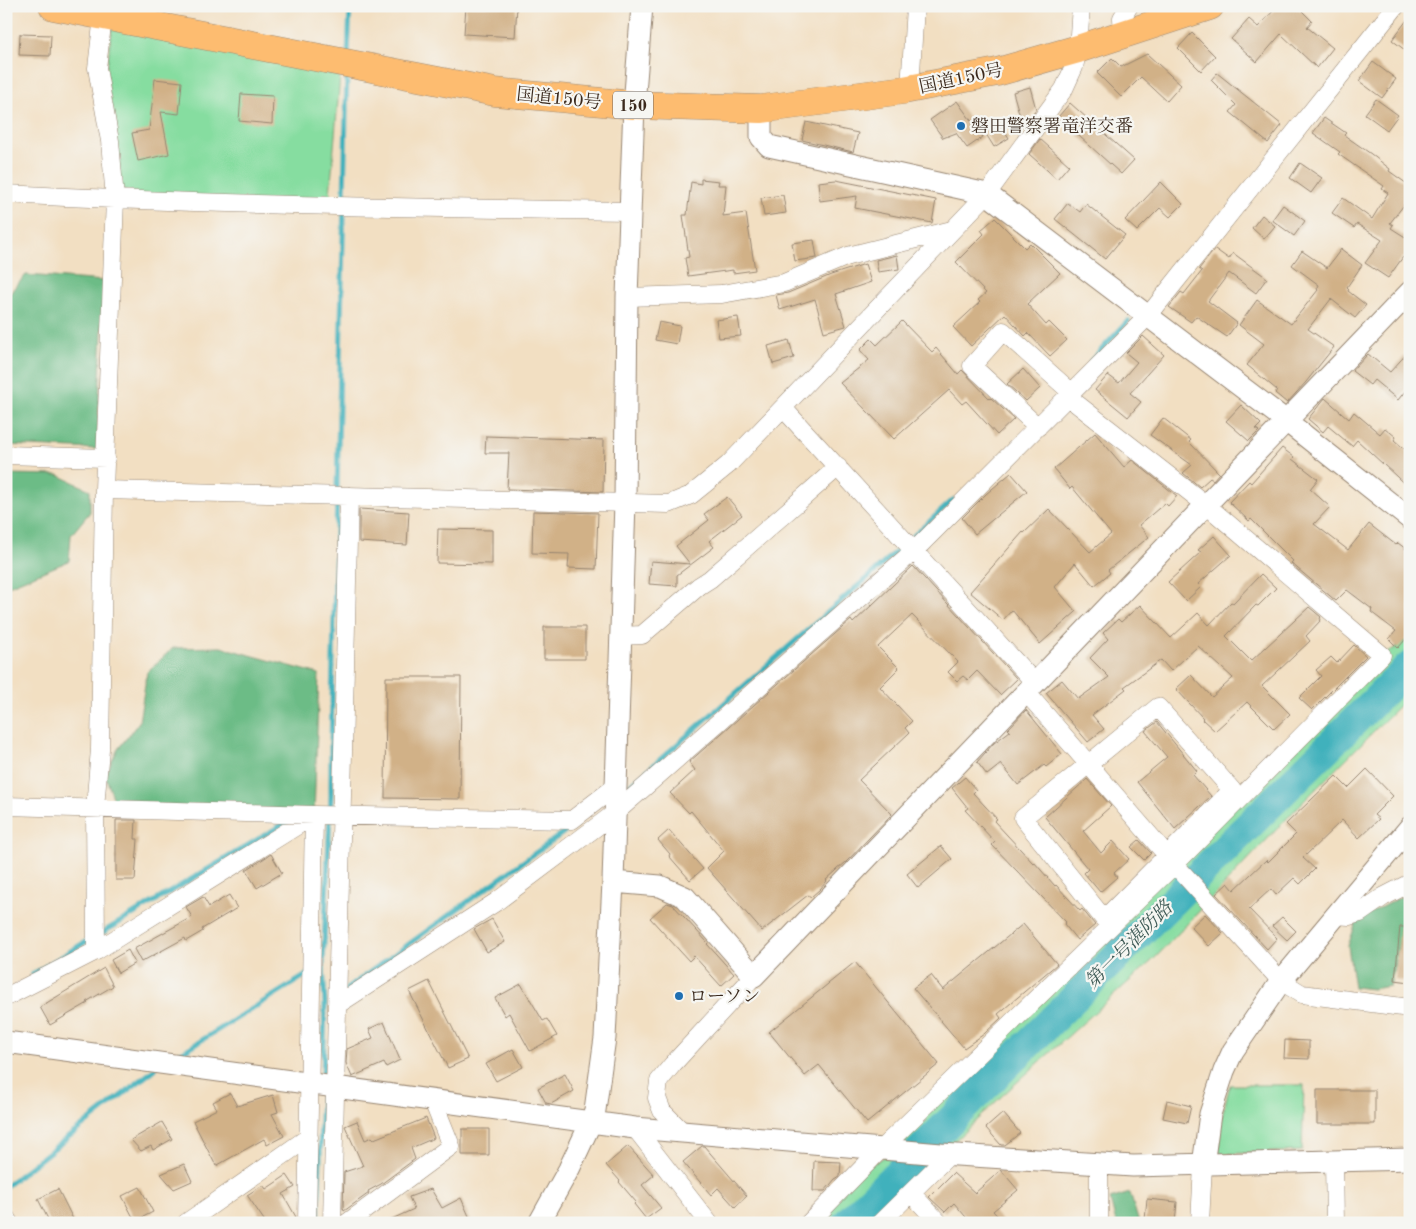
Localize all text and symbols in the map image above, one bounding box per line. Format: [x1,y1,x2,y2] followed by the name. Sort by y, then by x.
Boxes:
[917,59,1005,97] street label: 国道150号
[516,84,602,112] street label: 国道150号
[613,92,653,118] road number: 150
[971,116,1133,136] place label: 磐田警察署竜洋交番
[955,120,967,132] marker: 磐田警察署竜洋交番
[1081,896,1178,993] water label: 第一号湛防路
[689,988,760,1006] place label: ローソン
[673,990,685,1002] marker: ローソン

